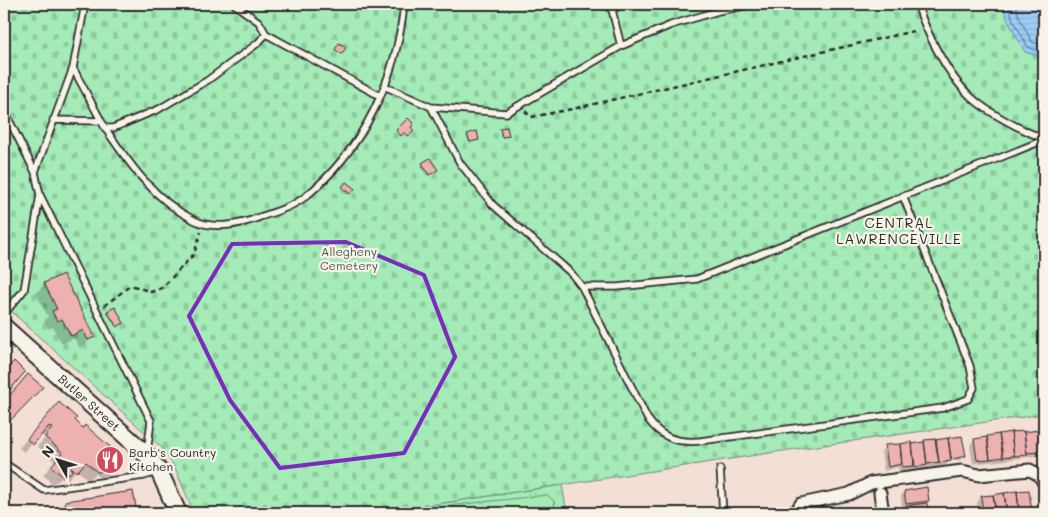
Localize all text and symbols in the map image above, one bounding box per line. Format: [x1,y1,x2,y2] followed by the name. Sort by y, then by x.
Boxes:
[836,213,962,248] district label: CENTRAL LAWRENCEVILLE
[320,243,378,273] park label: Allegheny Cemetery
[55,370,124,434] street label: Butler Street
[32,434,82,484] north arrow
[37,441,58,462] text: N
[129,444,216,474] place label: Barb's Country Kitchen
[95,445,125,475] restaurant icon: Barb's Country Kitchen

